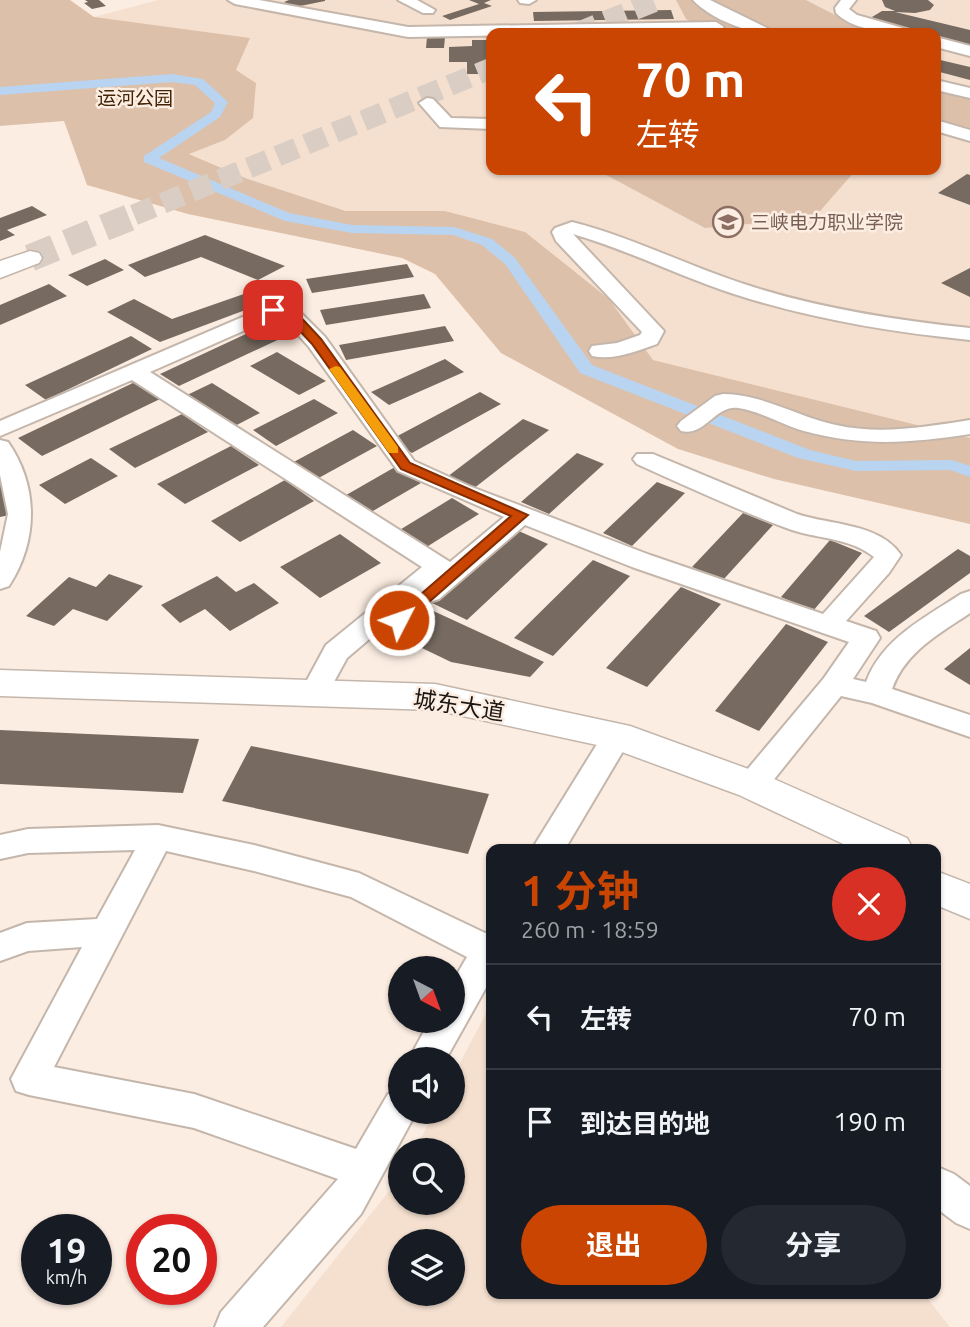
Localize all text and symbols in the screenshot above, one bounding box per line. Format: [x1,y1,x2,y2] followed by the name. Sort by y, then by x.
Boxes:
[636,51,745,106] text: 70 m
[521,56,612,147] icon: left
[97,87,173,109] park label: 运河公园
[636,116,700,152] text: 左转
[711,205,745,239] school or university icon: 三峡电力职业学院
[751,211,903,233] place label: 三峡电力职业学院
[243,280,303,340] pin
[254,291,292,329] icon: arrive
[362,583,436,657] position arrow
[412,685,506,725] street label: 城东大道
[521,867,639,914] text: 1 分钟
[832,867,906,941] button: close
[521,917,659,942] text: 260 m · 18:59
[388,956,466,1032] north arrow
[388,956,465,1306] map controls
[521,998,559,1036] icon: left
[848,1002,906,1031] text: 70 m
[580,1004,632,1033] text: 左转
[388,1047,465,1124] button: sound
[521,1103,559,1141] icon: arrive
[834,1107,906,1136] text: 190 m
[580,1109,710,1138] text: 到达目的地
[388,1138,465,1215] button: search
[521,1205,707,1285] button: 退出
[721,1205,906,1285] button: 分享
[126,1214,217,1305] speed limit sign: 20
[388,1229,465,1306] button: layers
[47,1230,86,1270] text: 19
[46,1267,87,1287] text: km/h

